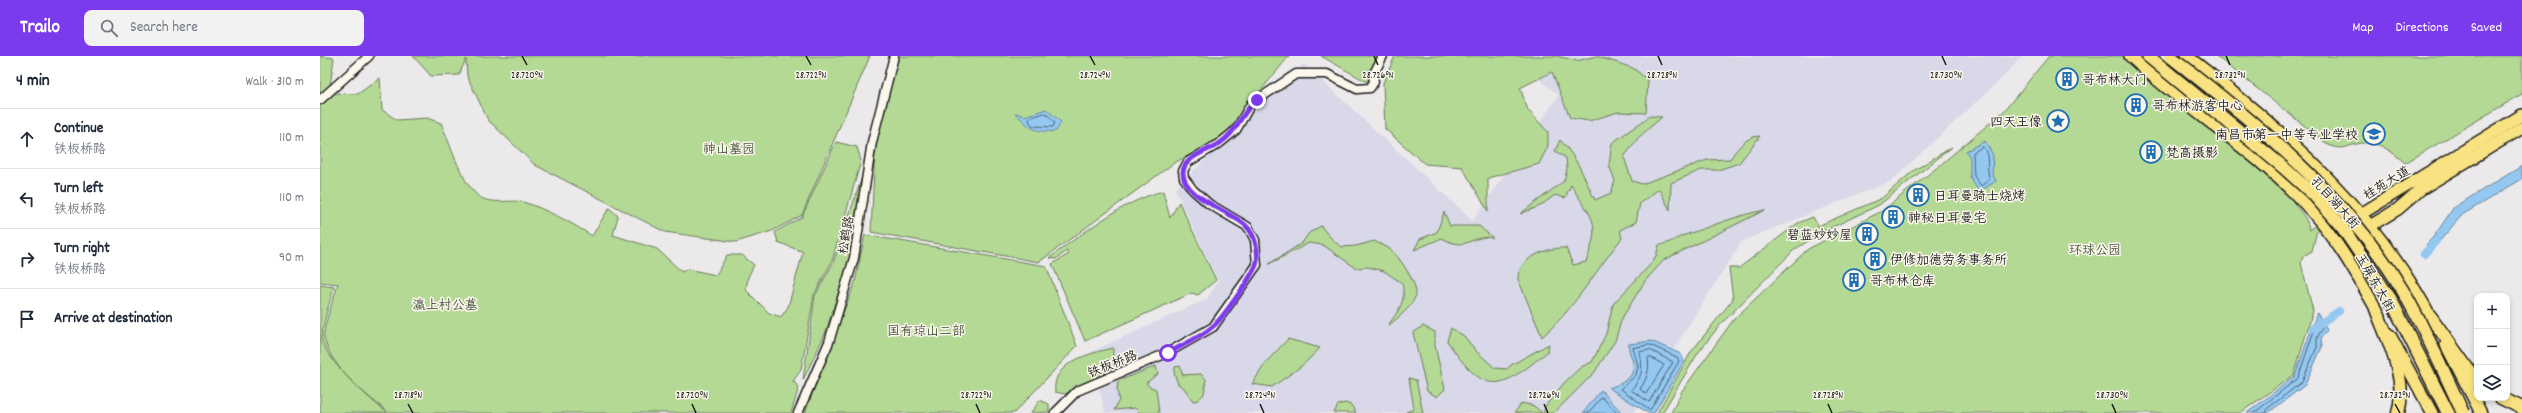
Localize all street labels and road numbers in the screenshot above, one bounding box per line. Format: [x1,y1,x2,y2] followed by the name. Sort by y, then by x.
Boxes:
[2360,163,2414,206] street label: 桂苑大道
[2305,173,2363,234] street label: 孔目湖大街
[835,215,860,256] street label: 松鹤路
[2349,250,2398,316] street label: 玉屏东大街
[1085,347,1141,384] street label: 铁板桥路

